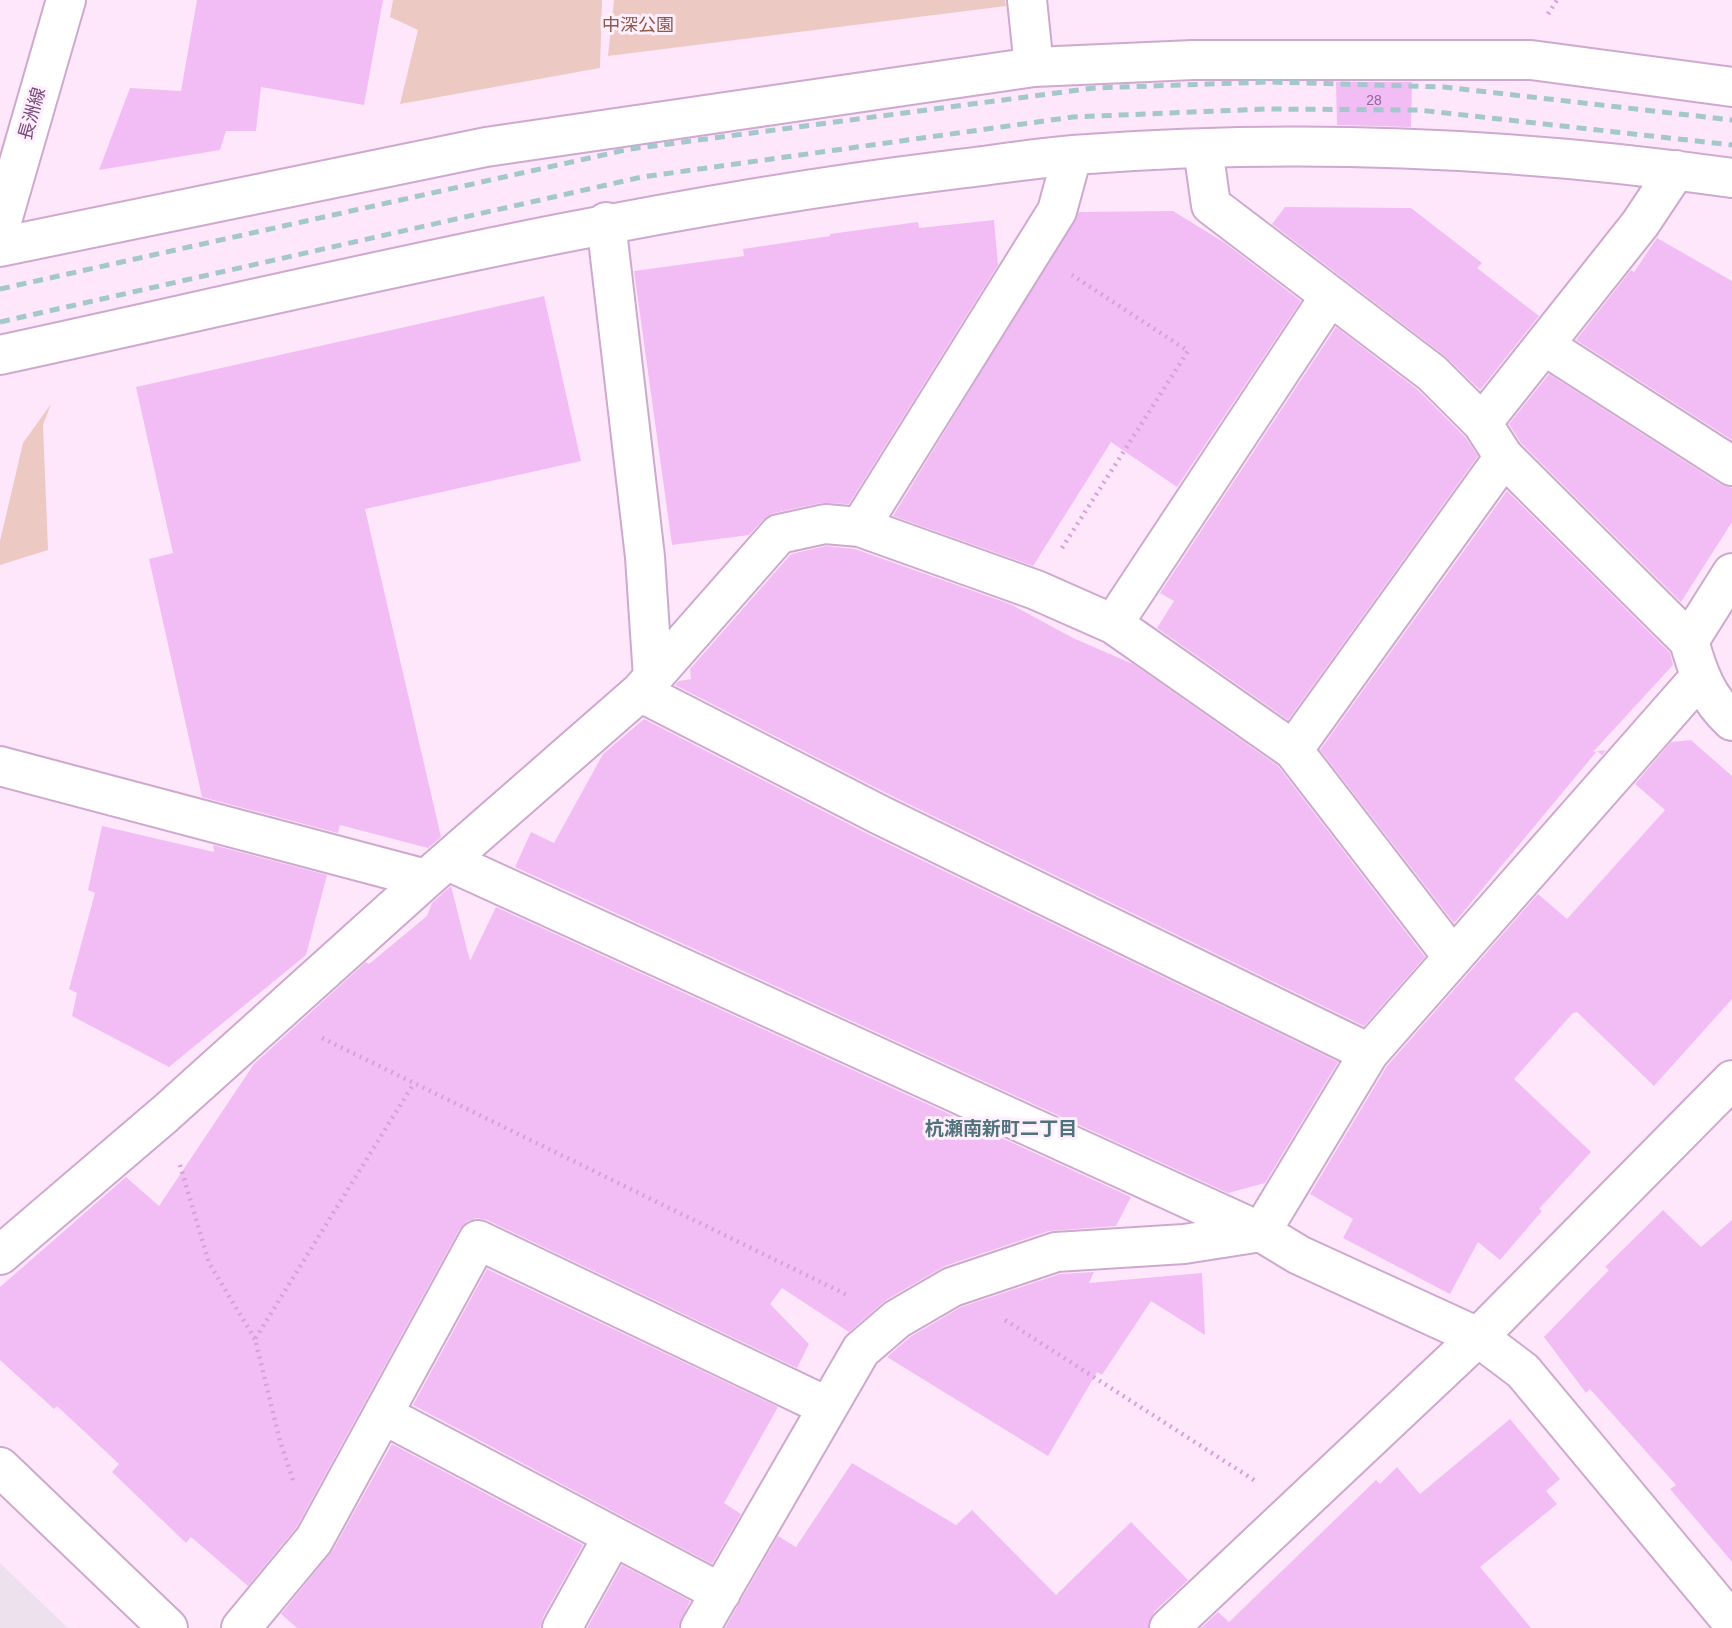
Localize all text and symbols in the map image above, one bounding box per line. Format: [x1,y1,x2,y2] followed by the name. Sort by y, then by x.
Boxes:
[602,15,674,37] park label: 中深公園
[15,85,51,143] street label: 長洲線
[1366,93,1382,109] house number: 28
[925,1119,1077,1141] district label: 杭瀬南新町二丁目

